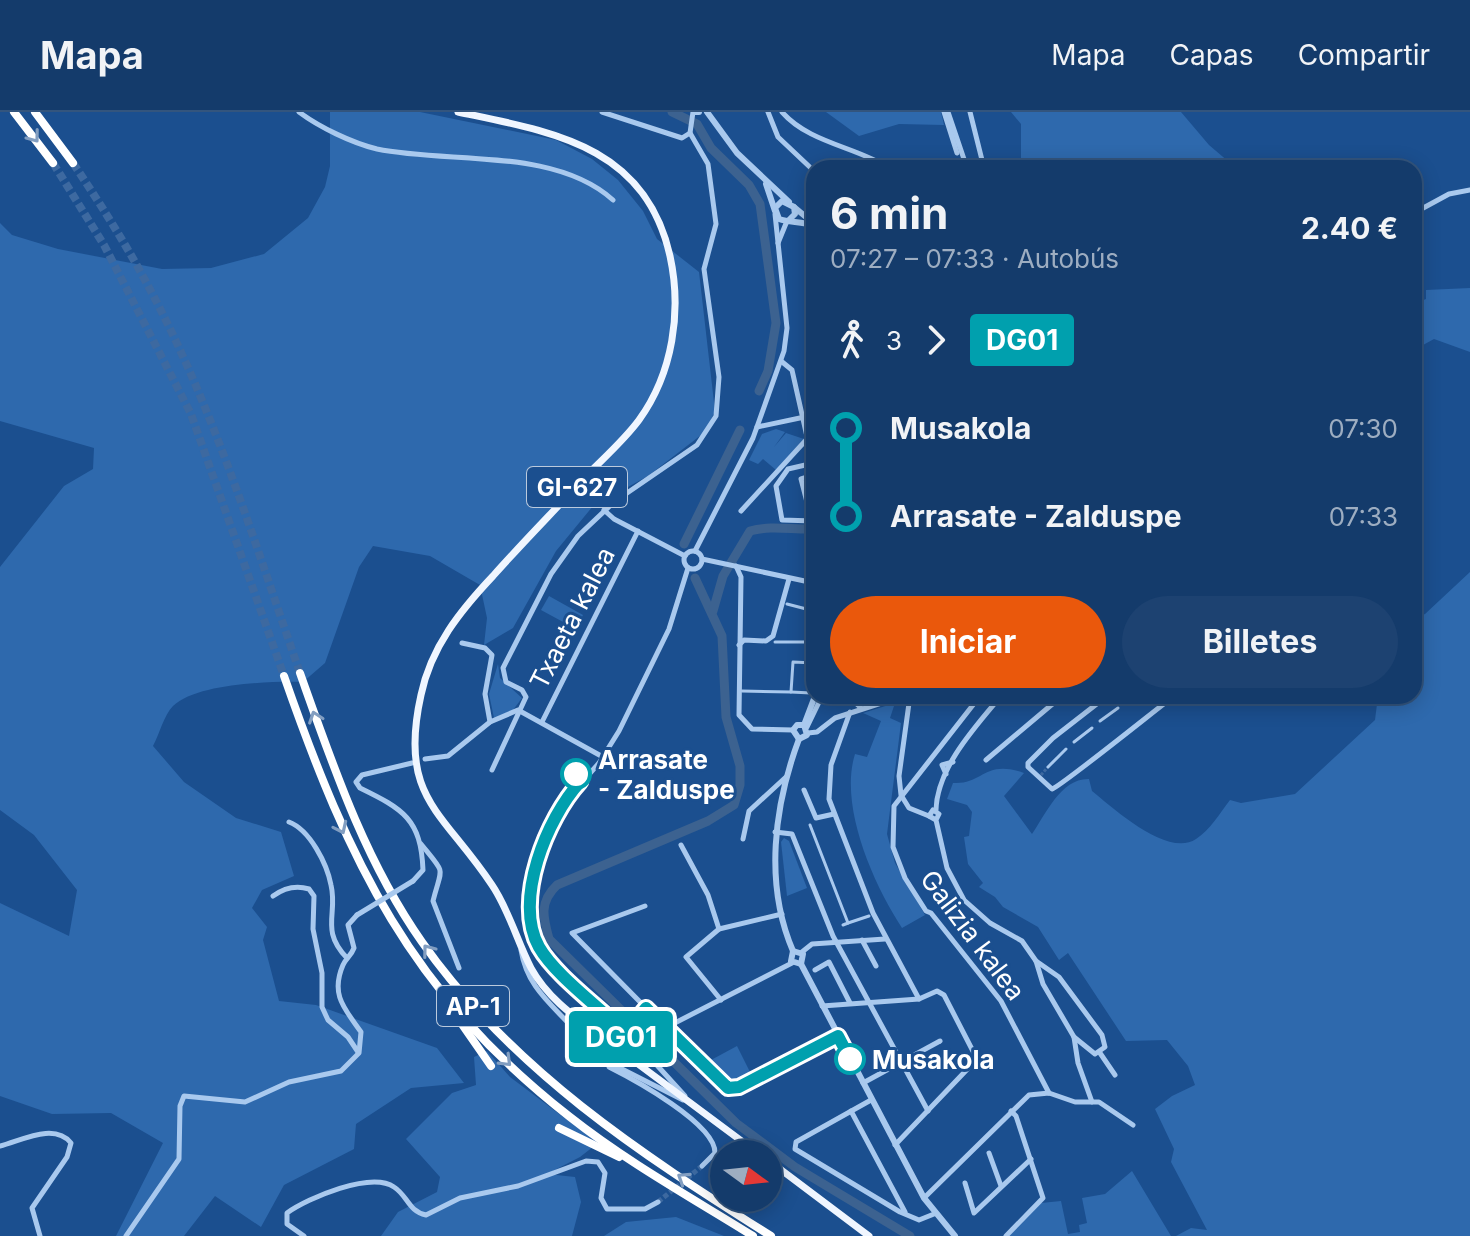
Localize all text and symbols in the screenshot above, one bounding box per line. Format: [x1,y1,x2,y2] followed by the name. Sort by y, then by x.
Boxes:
[40,32,144,78] text: Mapa
[1051,38,1126,72] text: Mapa
[1170,38,1254,72] text: Capas
[1298,38,1430,72] text: Compartir
[24,129,38,143] one-way arrow
[830,186,948,240] text: 6 min
[1301,210,1398,246] text: 2.40 €
[830,243,1119,274] text: 07:27 – 07:33 · Autobús
[830,318,874,362] icon: walk
[914,318,958,362] icon: forward
[986,323,1058,357] text: DG01
[886,325,902,356] text: 3
[890,410,1032,446] text: Musakola
[1328,413,1398,444] text: 07:30
[527,467,627,507] road number: GI-627
[890,498,1182,534] text: Arrasate - Zalduspe
[1329,501,1398,532] text: 07:33
[523,542,621,694] street label: Txaeta kalea
[830,596,1106,688] button: Iniciar
[1122,596,1398,688] button: Billetes
[309,711,325,725] one-way arrow
[598,744,735,805] place label: Arrasate - Zalduspe
[561,759,591,789] marker: Arrasate - Zalduspe
[331,819,347,834] one-way arrow
[914,864,1032,1006] street label: Galizia kalea
[424,944,438,959] one-way arrow
[437,986,509,1026] road number: AP-1
[565,1011,677,1063] line badge: DG01
[585,1020,657,1054] text: DG01
[835,1044,865,1074] marker: Musakola
[872,1044,995,1075] place label: Musakola
[497,1052,511,1066] one-way arrow
[710,1140,782,1212] north arrow
[710,1140,782,1212] map controls
[677,1173,691,1188] one-way arrow

